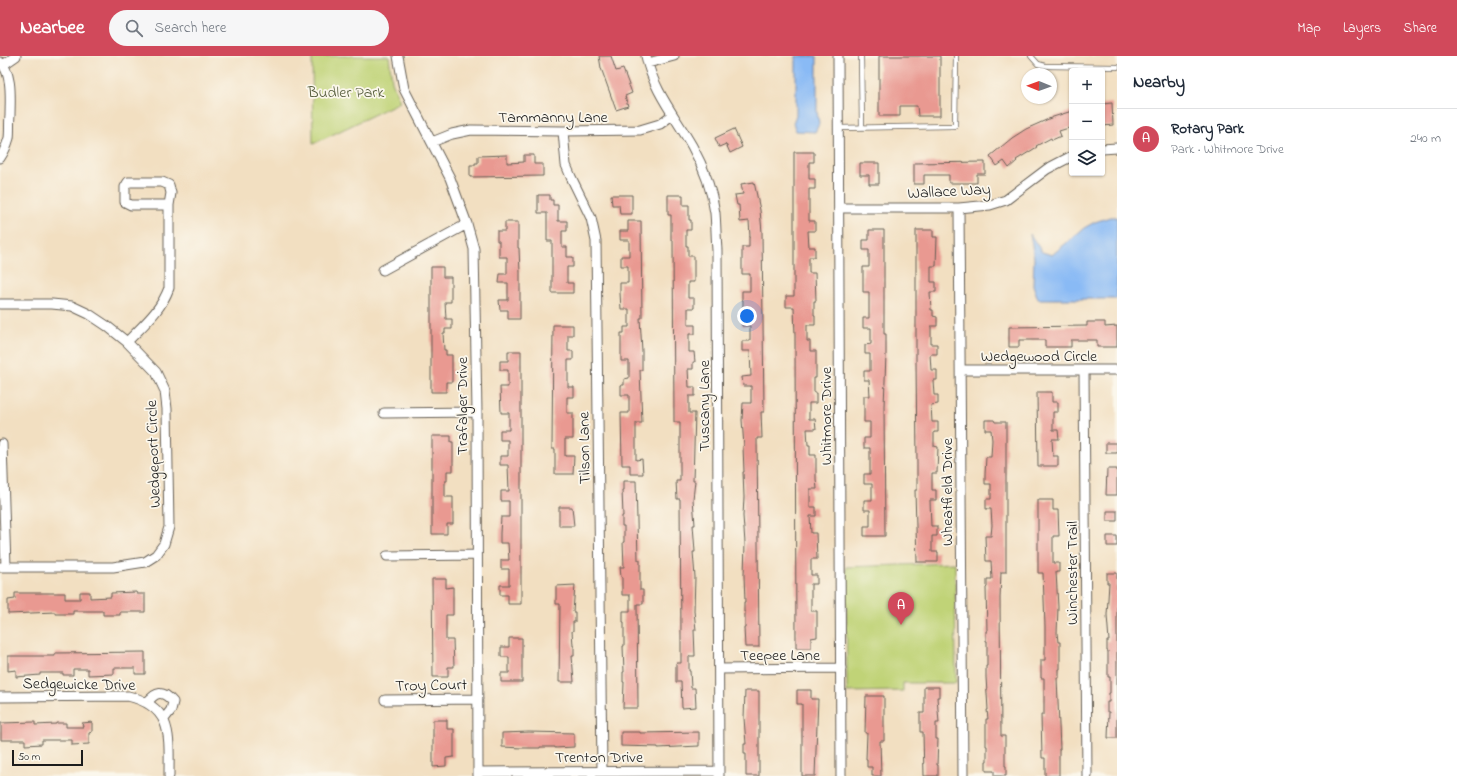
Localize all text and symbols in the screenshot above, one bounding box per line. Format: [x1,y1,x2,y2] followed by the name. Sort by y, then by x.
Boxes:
[109,10,389,46] search box
[20,15,85,42] text: Nearbee
[123,17,145,39] icon: search
[155,17,226,39] text: Search here
[1297,18,1321,39] text: Map
[1343,18,1381,39] text: Layers
[1403,18,1437,39] text: Share
[1021,68,1057,104] north arrow
[1069,68,1105,176] map controls
[1069,68,1105,104] button: +
[1133,70,1185,95] text: Nearby
[307,81,385,105] park label: Budler Park
[1069,104,1105,140] button: −
[498,106,609,130] street label: Tammanny Lane
[1171,118,1244,140] text: Rotary Park
[1142,129,1150,148] text: A
[1410,129,1441,148] text: 240 m
[1069,140,1105,176] button: layers
[1171,140,1284,159] text: Park · Whitmore Drive
[907,178,991,206] street label: Wallace Way
[737,306,757,326] your location
[981,345,1098,369] street label: Wedgewood Circle
[451,356,475,455] street label: Trafalger Drive
[693,359,717,452] street label: Tuscany Lane
[815,366,839,465] street label: Whitmore Drive
[140,399,168,508] street label: Wedgeport Circle
[572,411,598,485] street label: Tilson Lane
[936,437,960,546] street label: Wheatfield Drive
[1061,521,1085,625] street label: Winchester Trail
[888,592,914,625] pin: A
[740,644,821,668] street label: Teepee Lane
[22,672,136,698] street label: Sedgewicke Drive
[395,673,468,699] street label: Troy Court
[555,746,644,770] street label: Trenton Drive
[12,748,83,767] scale bar
[18,749,40,765] text: 50 m

